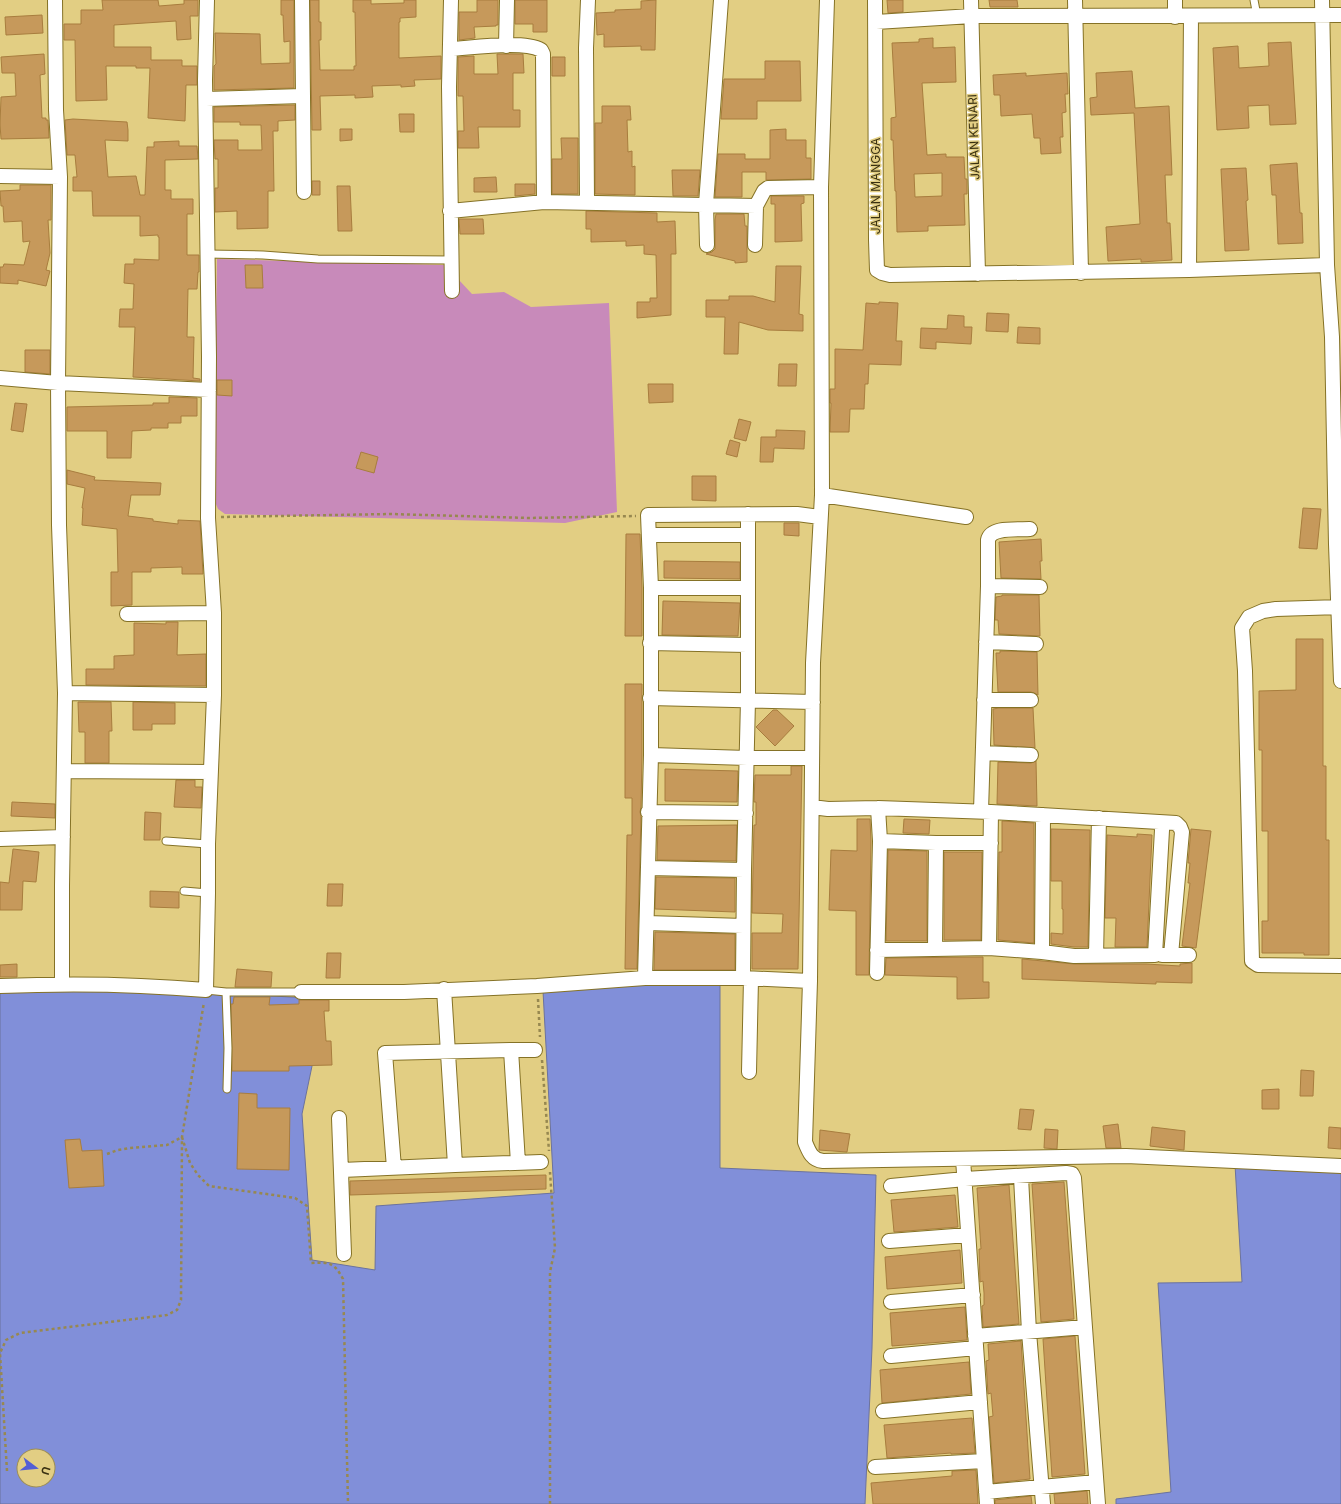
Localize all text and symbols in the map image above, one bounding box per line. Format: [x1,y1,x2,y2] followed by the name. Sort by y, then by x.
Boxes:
[965,94,982,180] street label: JALAN KENARI
[868,138,883,234] street label: JALAN MANGGA
[16,1448,56,1488] north arrow
[38,1465,53,1477] text: U

